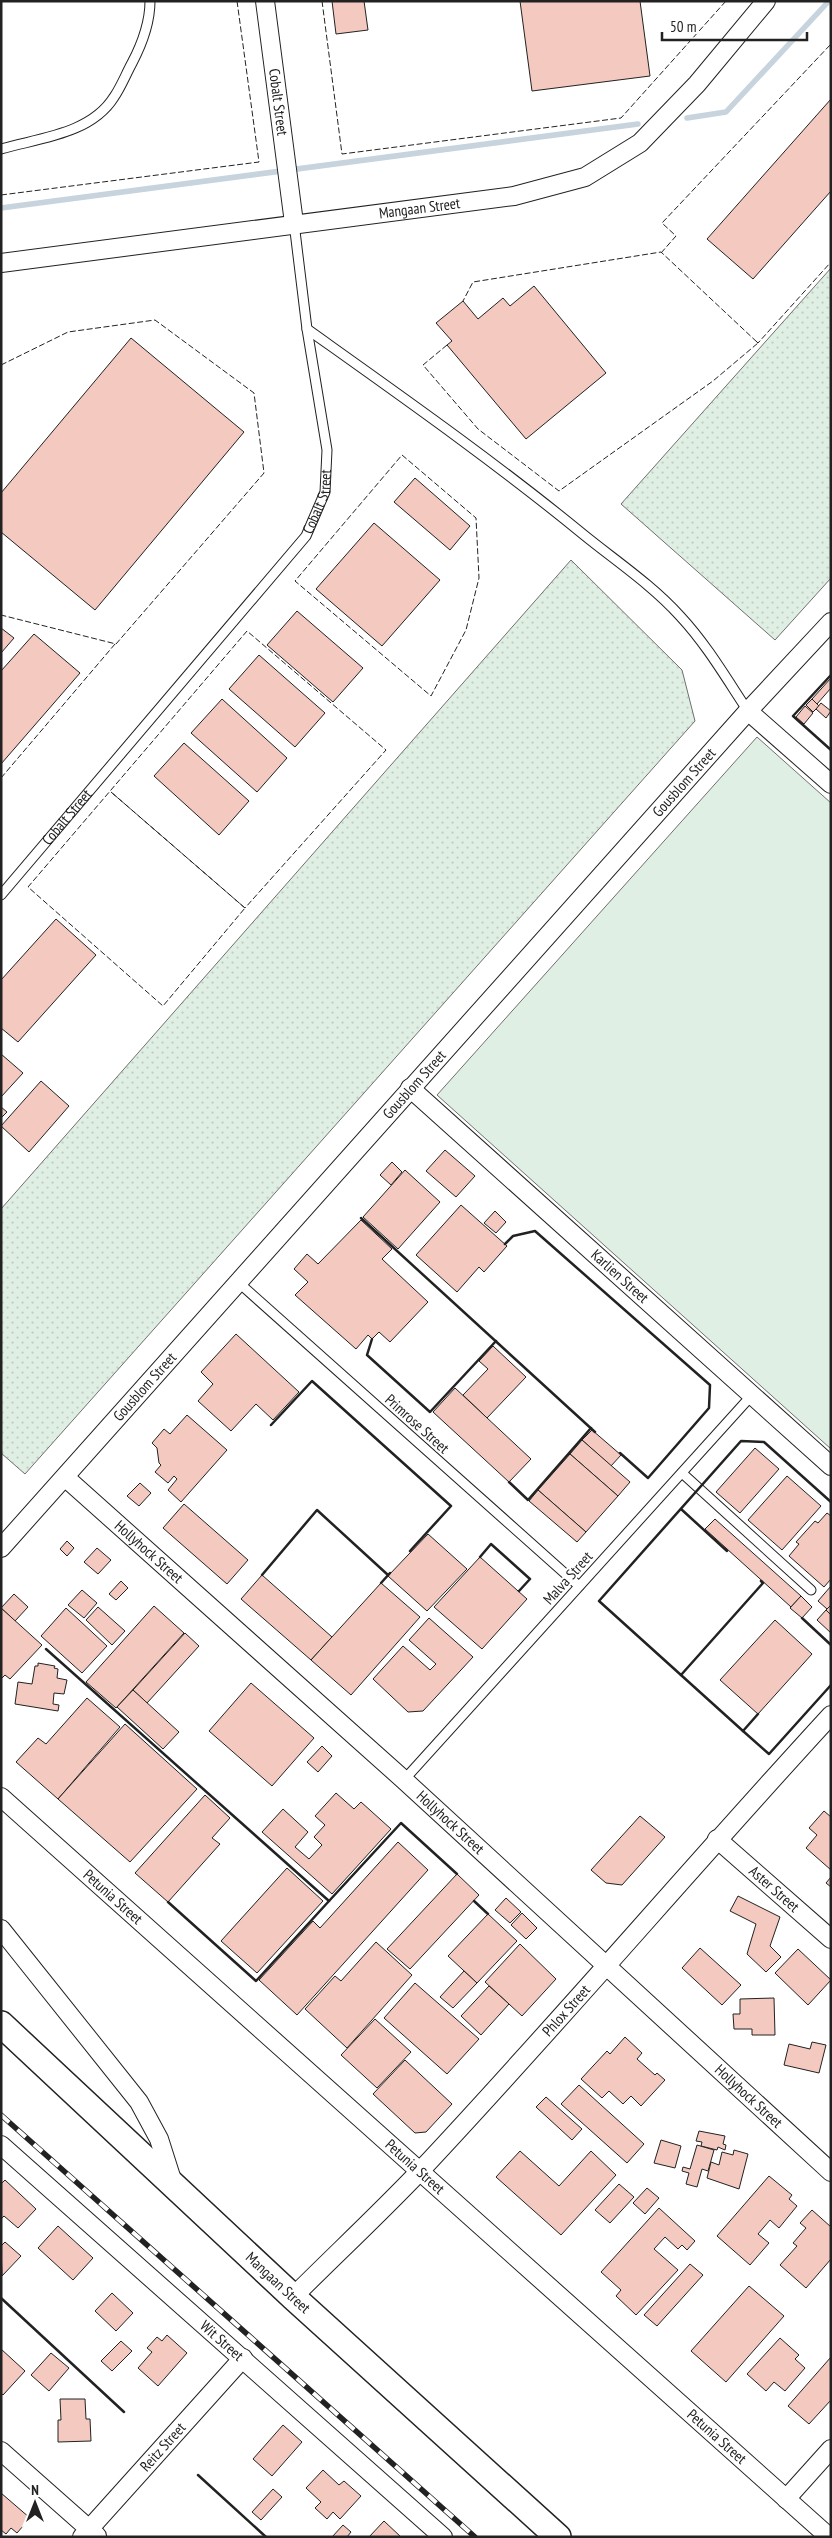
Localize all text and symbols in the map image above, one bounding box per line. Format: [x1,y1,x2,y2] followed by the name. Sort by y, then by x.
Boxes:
[662,10,807,42] scale bar
[670,17,696,36] text: 50 m
[265,67,292,137] street label: Cobalt Street
[378,193,461,223] street label: Mangaan Street
[298,469,335,537] street label: Cobalt Street
[648,744,720,821] street label: Gousblom Street
[38,785,96,849] street label: Cobalt Street
[378,1046,450,1123] street label: Gousblom Street
[587,1245,653,1307] street label: Karlien Street
[109,1348,180,1425] street label: Gousblom Street
[381,1390,453,1457] street label: Primrose Street
[111,1516,187,1587] street label: Hollyhock Street
[539,1547,596,1608] street label: Malva Street
[413,1786,488,1858] street label: Hollyhock Street
[745,1862,804,1916] street label: Aster Street
[79,1865,147,1928] street label: Petunia Street
[538,1980,594,2040] street label: Phlox Street
[711,2060,787,2132] street label: Hollyhock Street
[381,2135,449,2198] street label: Petunia Street
[242,2248,315,2317] street label: Mangaan Street
[196,2316,248,2365] street label: Wit Street
[683,2405,751,2468] street label: Petunia Street
[136,2418,190,2475] street label: Reitz Street
[10,2478,60,2528] north arrow
[31,2481,39,2499] text: N

